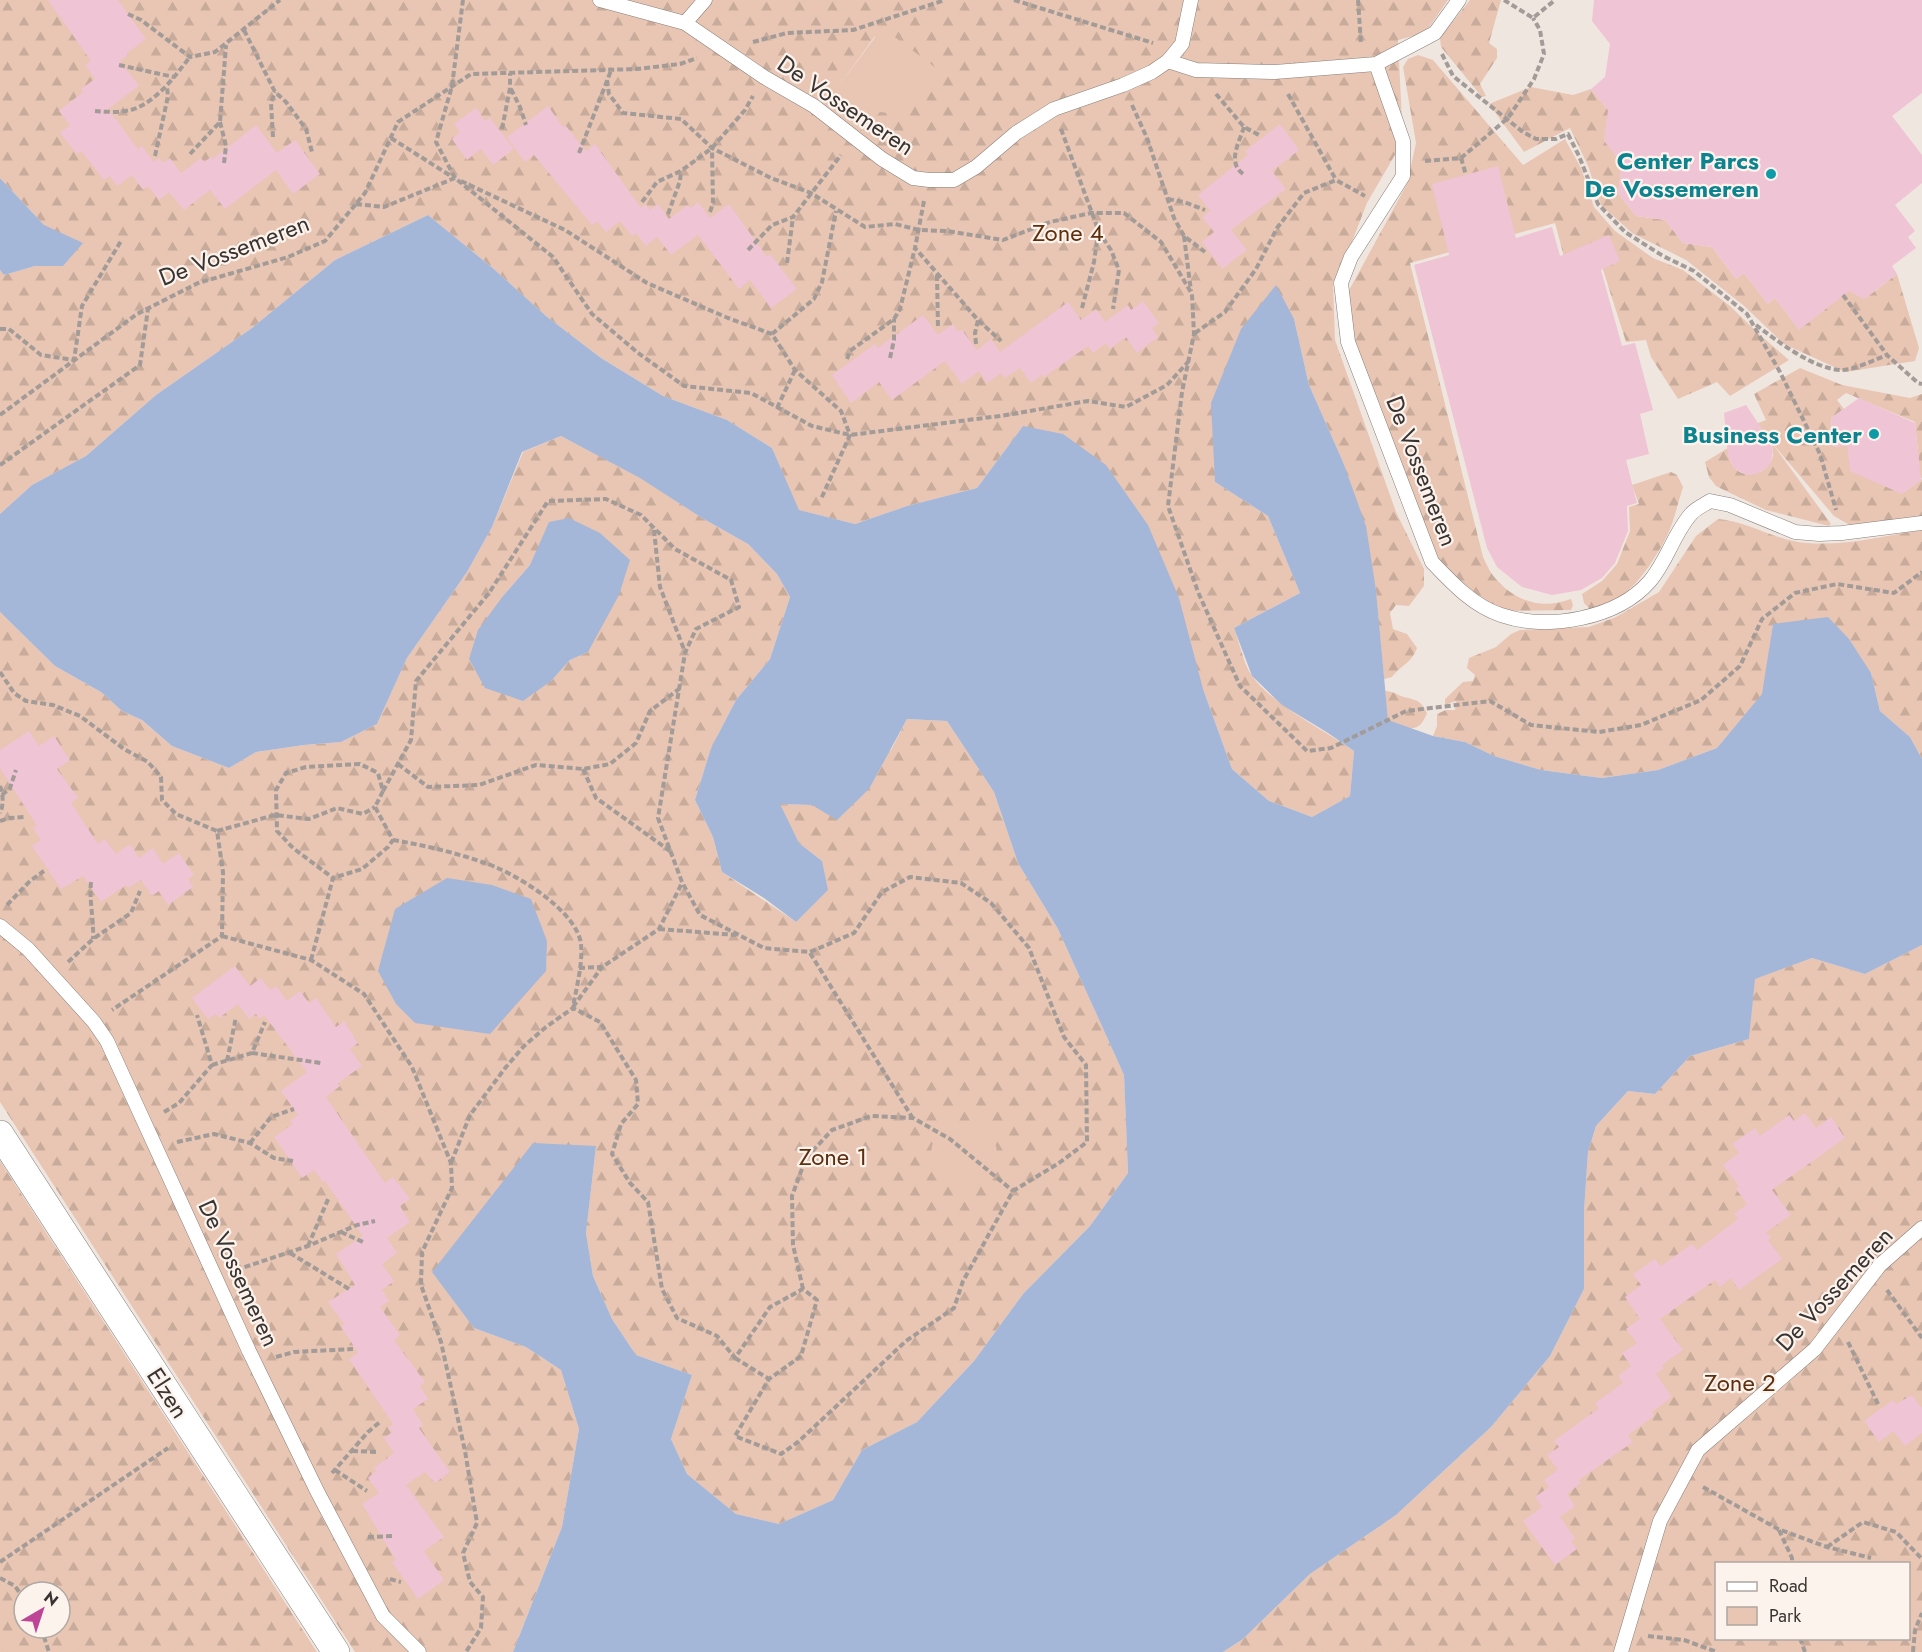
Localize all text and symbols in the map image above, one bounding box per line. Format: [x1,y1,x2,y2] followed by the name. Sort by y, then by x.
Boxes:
[770,46,922,164] street label: De Vossemeren
[1584,143,1759,206] place label: Center Parcs De Vossemeren
[1764,167,1778,181] marker: Center Parcs De Vossemeren
[154,205,314,295] street label: De Vossemeren
[1032,215,1104,250] park label: Zone 4
[1377,391,1467,551] street label: De Vossemeren
[1682,417,1862,452] place label: Business Center
[1867,427,1881,441] marker: Business Center
[799,1139,867,1174] park label: Zone 1
[190,1194,288,1352] street label: De Vossemeren
[1767,1219,1901,1359] street label: De Vossemeren
[139,1361,197,1425] street label: Elzen
[1704,1365,1776,1400] park label: Zone 2
[1715,1562,1910,1640] legend
[1769,1573,1808,1599] text: Road
[12,1580,72,1640] north arrow
[39,1586,63,1612] text: N
[1769,1603,1801,1629] text: Park

